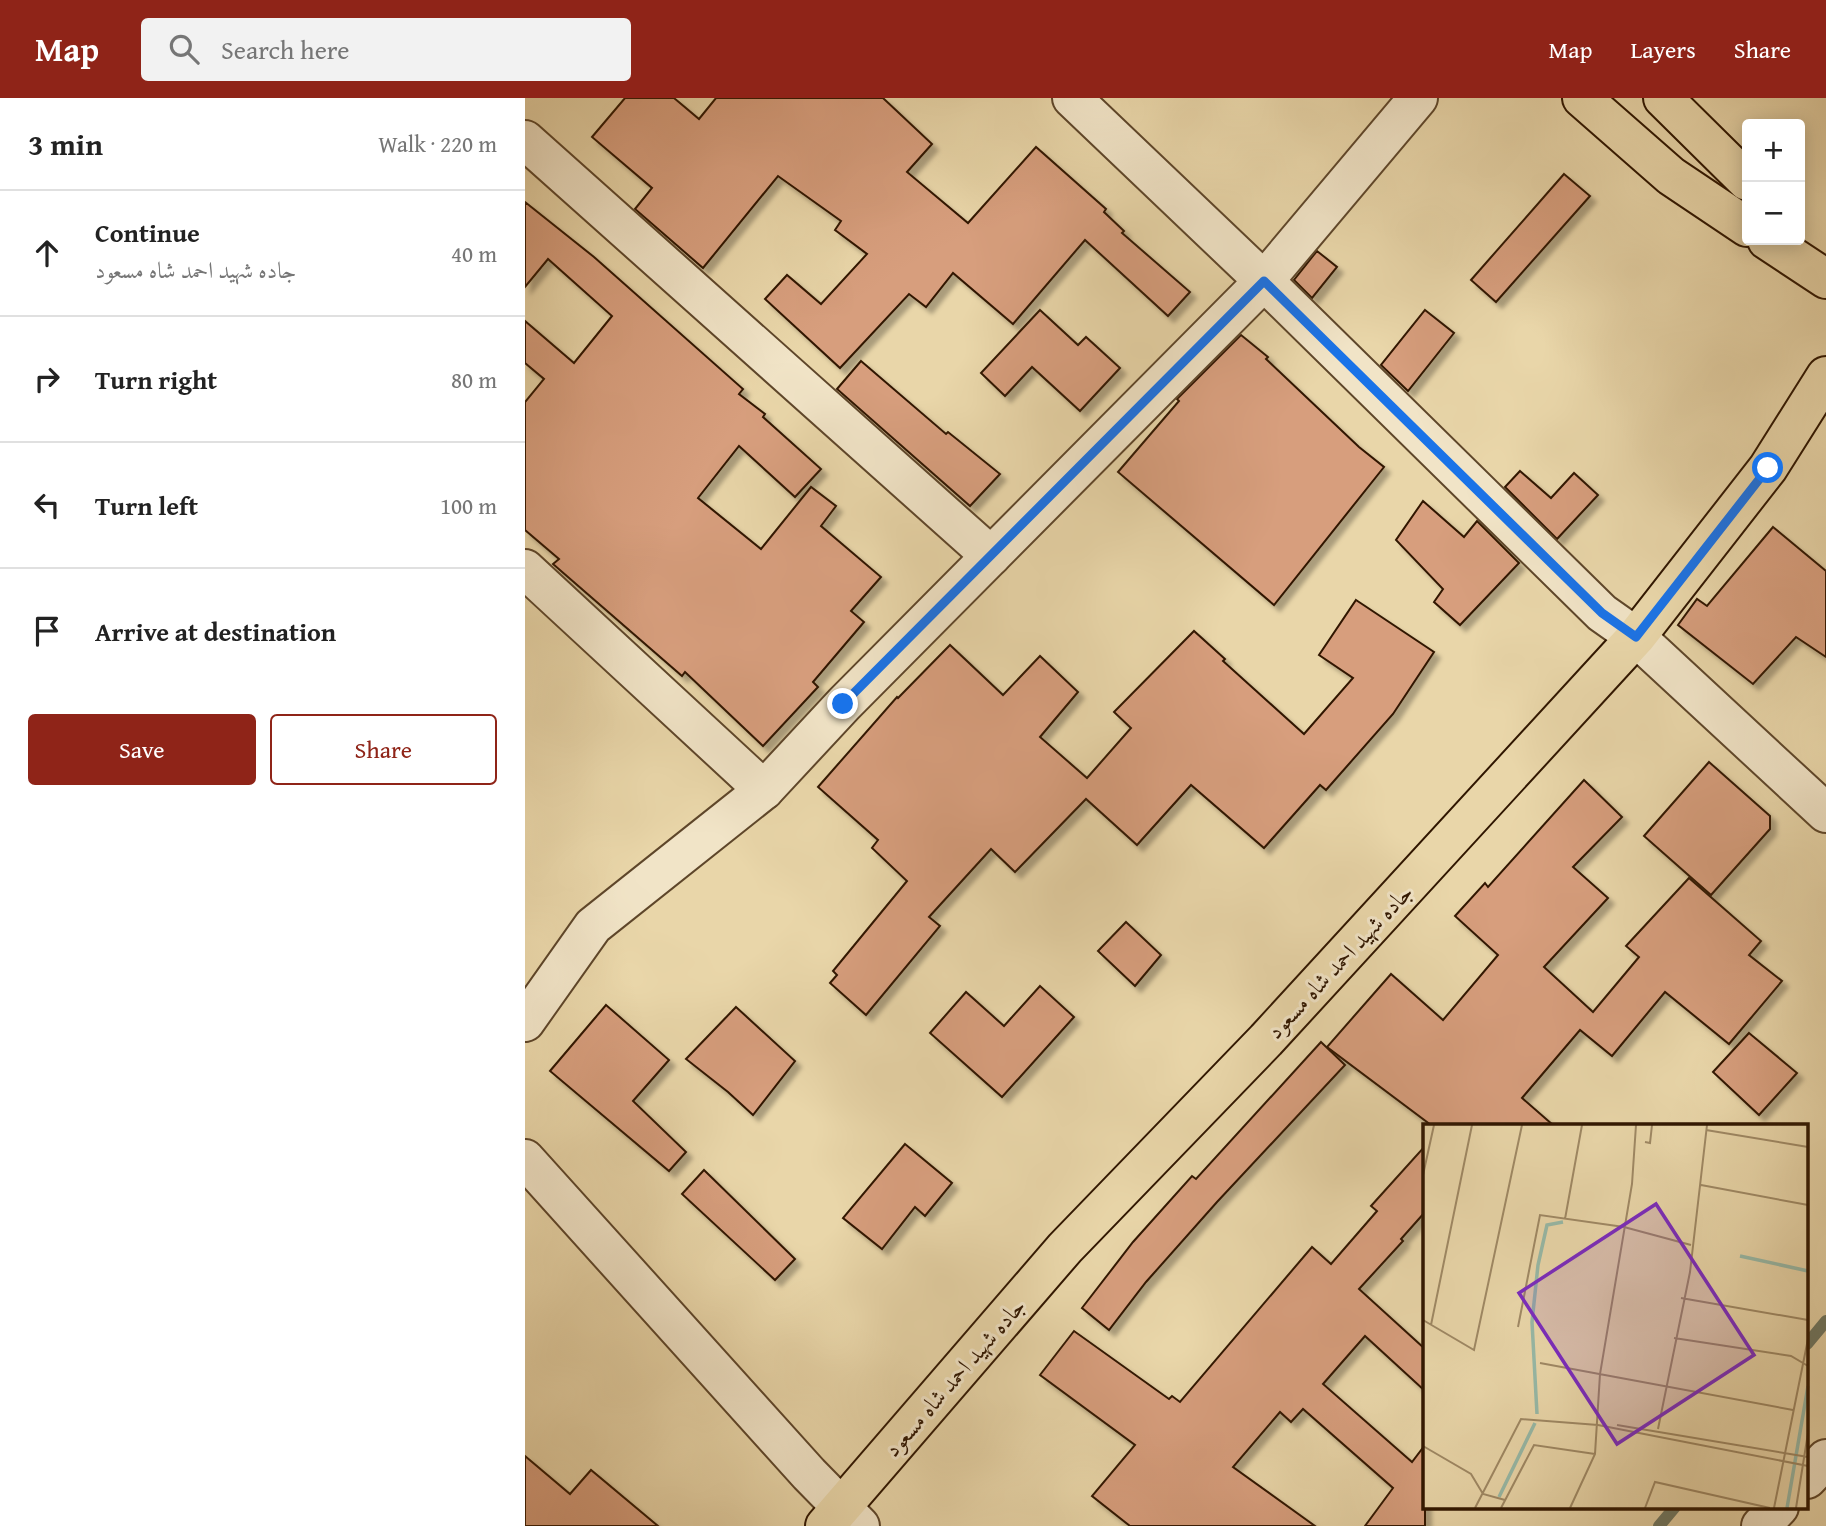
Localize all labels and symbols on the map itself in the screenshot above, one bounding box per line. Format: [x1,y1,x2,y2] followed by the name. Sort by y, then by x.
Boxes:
[1752,452,1783,483] route start
[827,688,858,719] route end
[1258,876,1420,1046] street label: جاده شهيد احمد شاه مسعود
[1423,1124,1808,1508] inset map
[875,1290,1033,1464] street label: جاده شهيد احمد شاه مسعود

